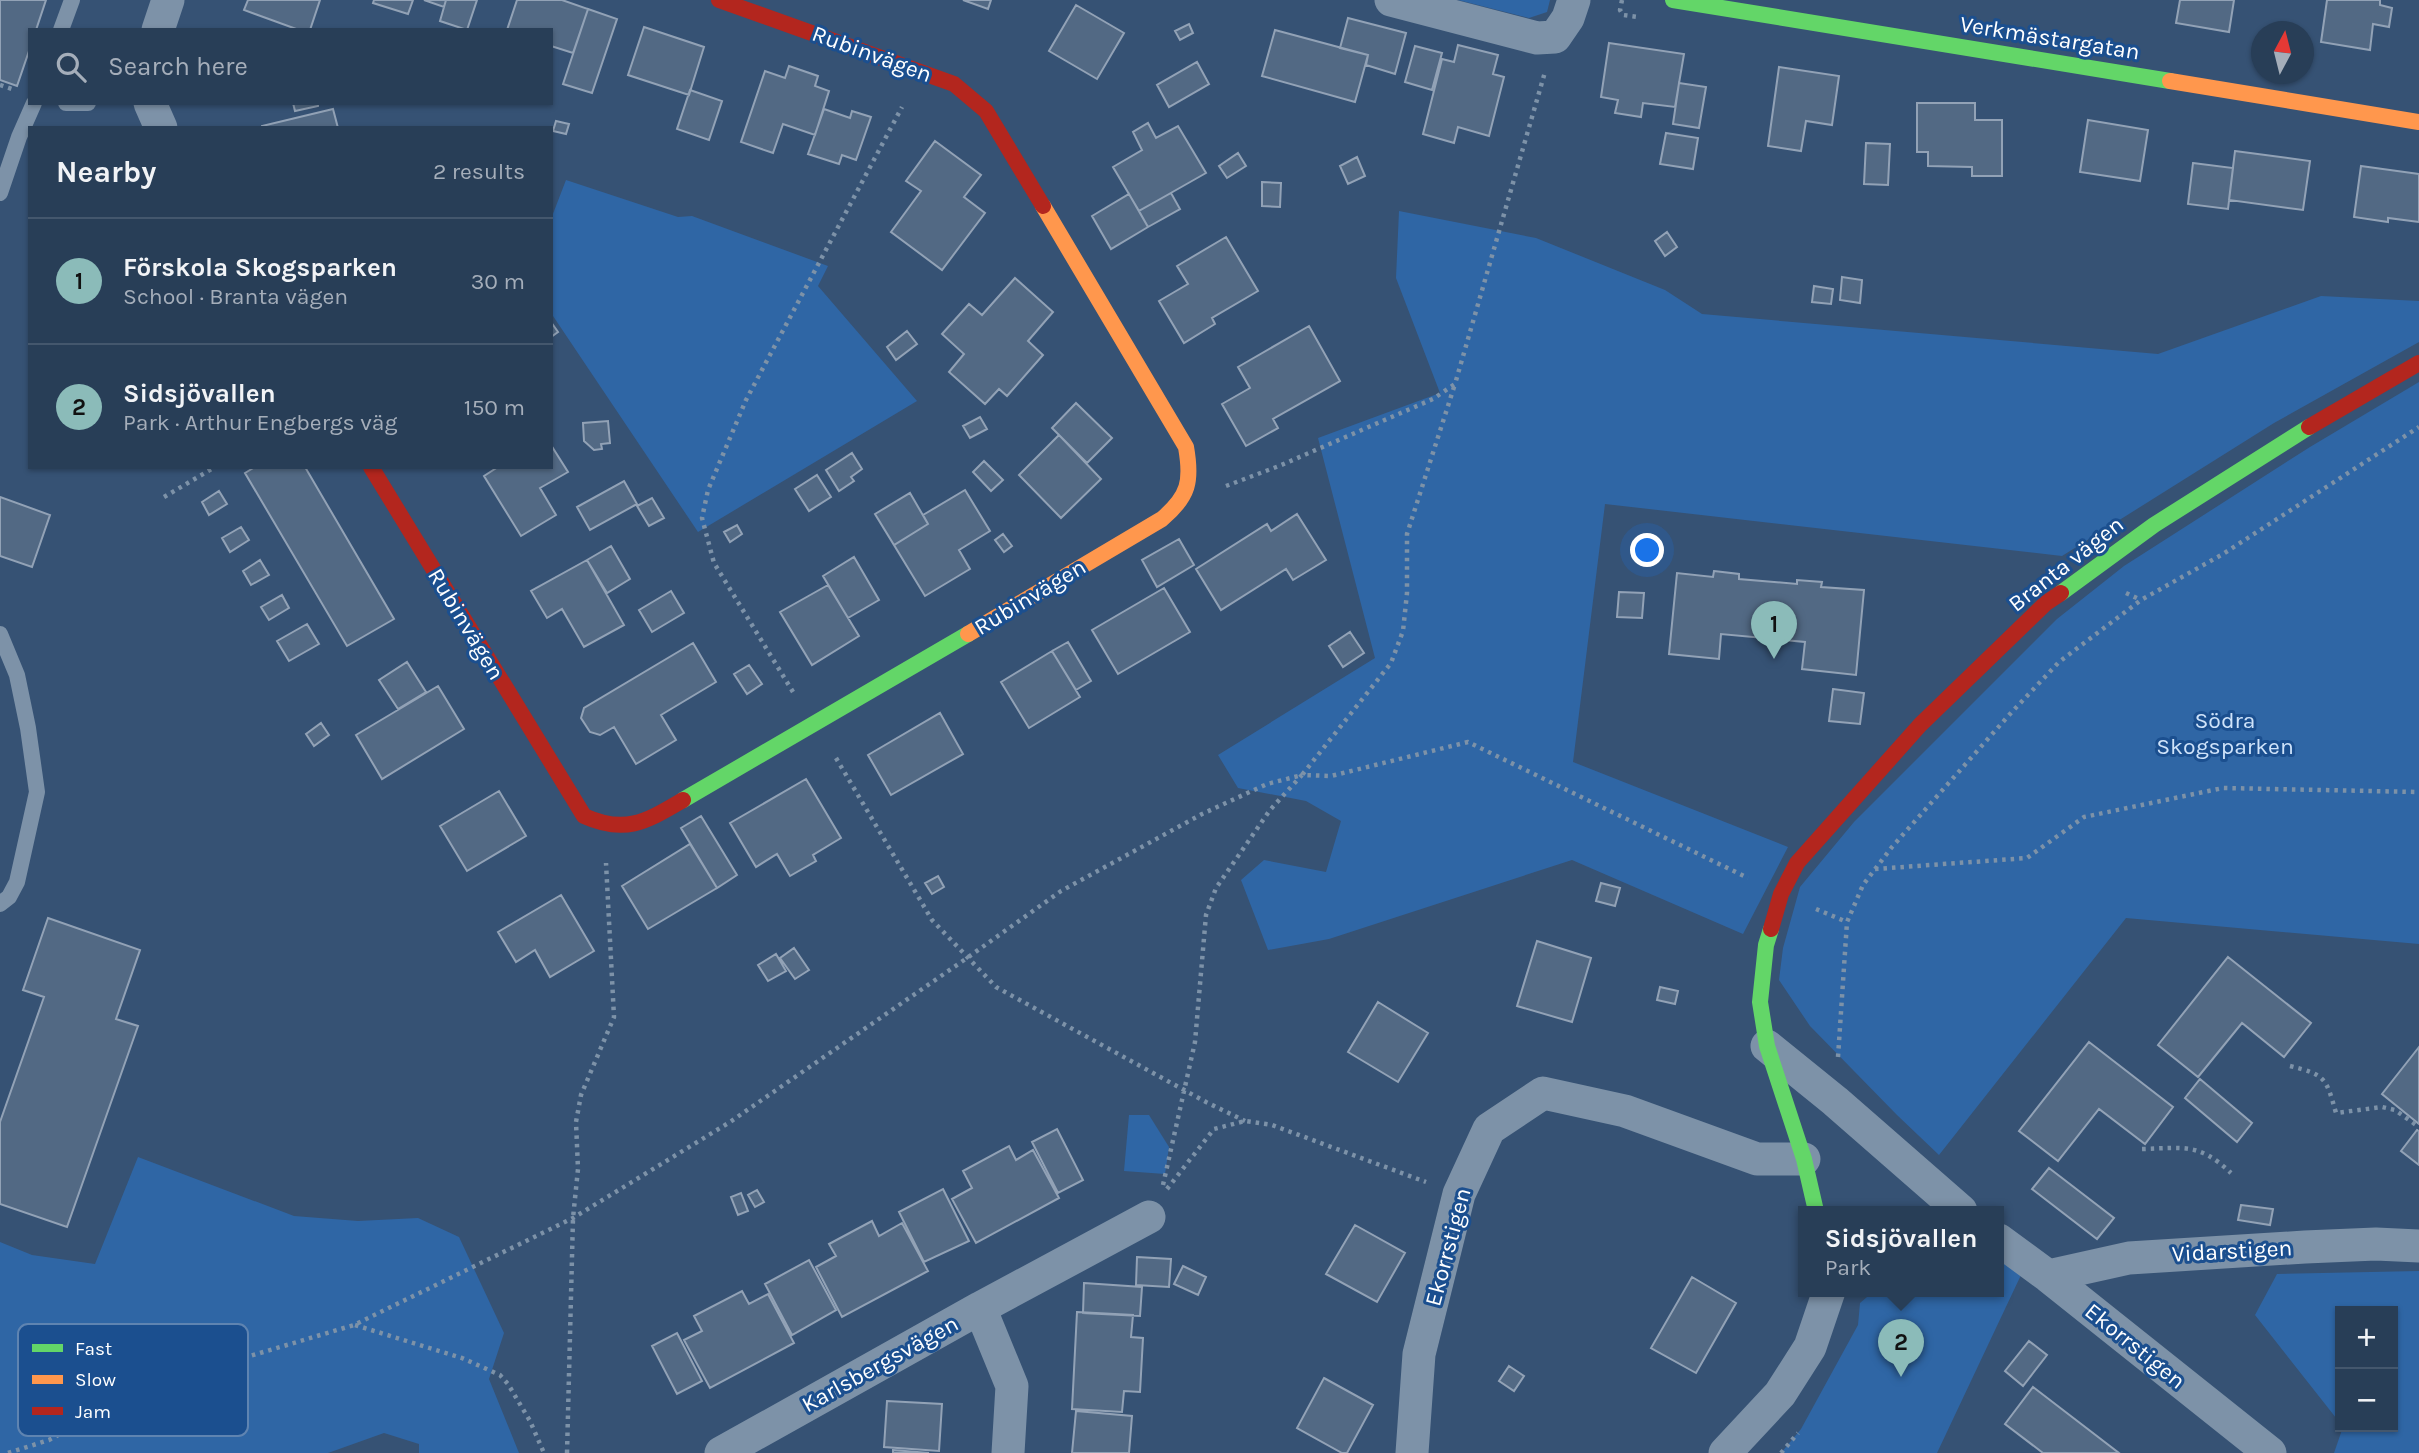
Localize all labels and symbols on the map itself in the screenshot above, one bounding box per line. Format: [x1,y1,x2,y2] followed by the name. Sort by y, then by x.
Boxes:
[1958,10,2142,66] street label: Verkmästargatan
[809,20,935,88] street label: Rubinvägen
[2251,21,2314,84] north arrow
[2003,511,2129,617] street label: Branta vägen
[1630,533,1664,567] your location
[969,553,1091,641] street label: Rubinvägen
[422,563,510,685] street label: Rubinvägen
[1751,601,1797,659] pin: 1
[2156,707,2294,760] park label: Södra Skogsparken
[1419,1185,1477,1309] street label: Ekorrstigen
[2171,1234,2293,1268] street label: Vidarstigen
[2079,1297,2191,1395] street label: Ekorrstigen
[797,1310,963,1418] street label: Karlsbergsvägen
[1878,1319,1924,1377] pin: 2
[18,1324,248,1436] legend
[75,1338,112,1360] text: Fast
[75,1369,116,1391] text: Slow
[75,1401,111,1423] text: Jam

